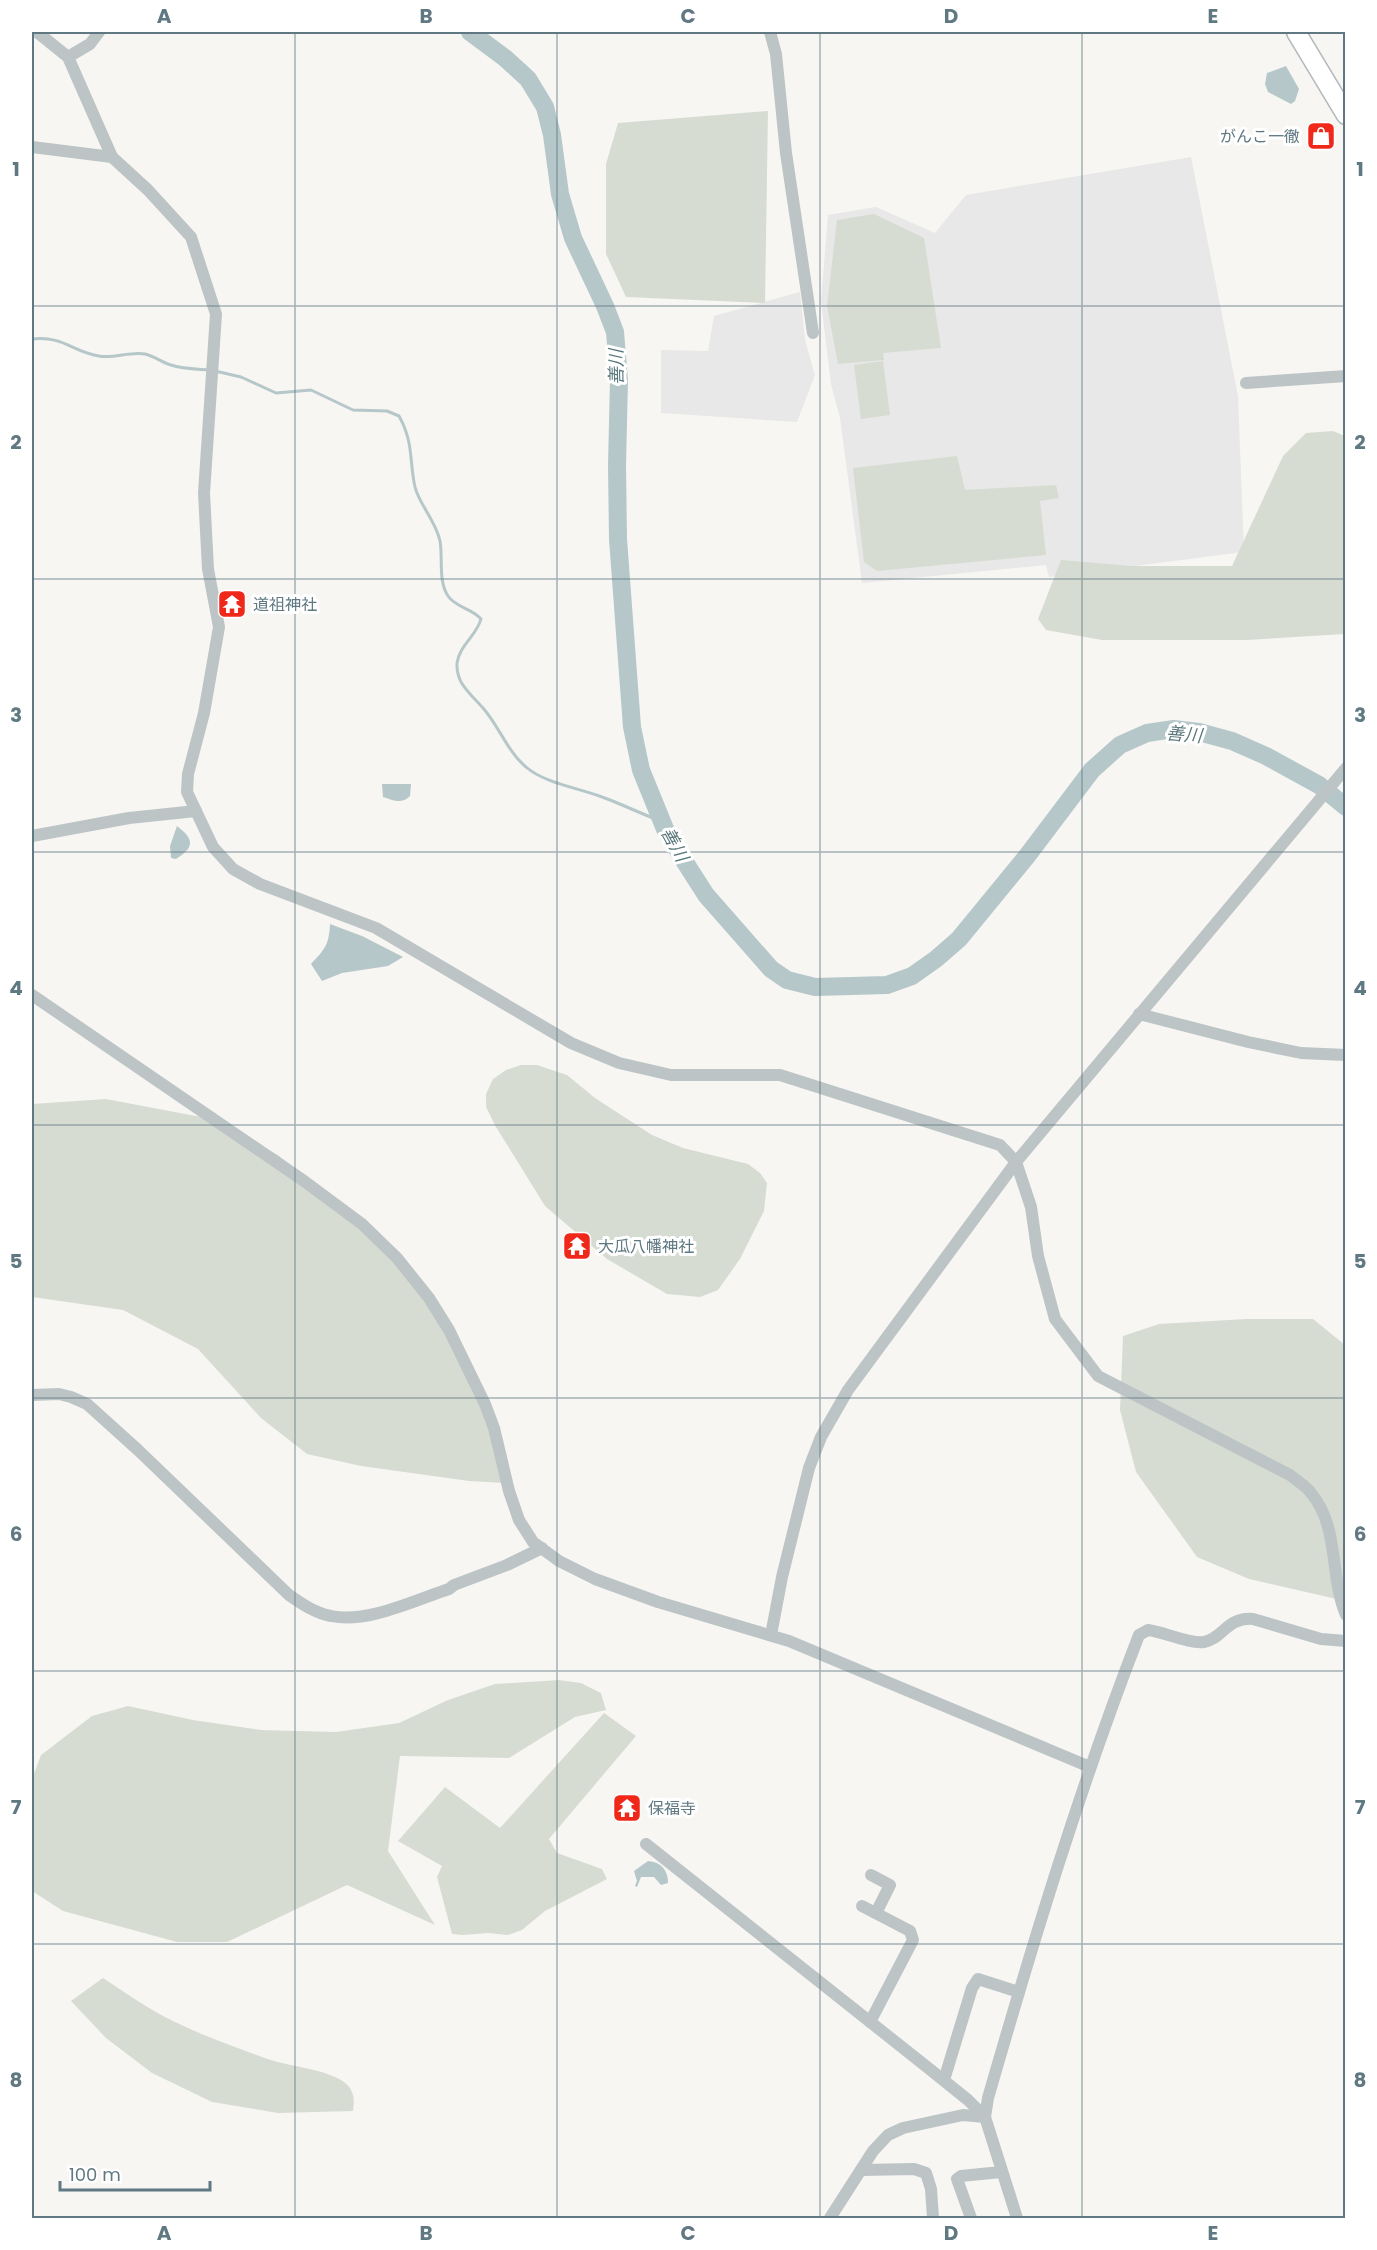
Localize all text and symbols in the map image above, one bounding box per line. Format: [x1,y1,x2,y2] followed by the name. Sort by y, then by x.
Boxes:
[157,2,172,30] text: A
[419,2,433,30] text: B
[680,2,696,30] text: C
[944,2,958,30] text: D
[1208,2,1218,30] text: E
[1305,120,1337,152] shop icon: がんこ一徹
[1220,125,1300,148] place label: がんこ一徹
[12,155,20,183] text: 1
[1356,155,1364,183] text: 1
[603,347,629,385] water label: 善川
[10,428,22,456] text: 2
[1354,428,1366,456] text: 2
[216,588,248,620] temple icon: 道祖神社
[253,593,317,616] place label: 道祖神社
[10,701,22,729] text: 3
[1354,701,1366,729] text: 3
[1165,720,1205,748] water label: 善川
[655,822,696,868] water label: 善川
[9,974,23,1002] text: 4
[1353,974,1367,1002] text: 4
[561,1230,593,1262] temple icon: 大瓜八幡神社
[598,1235,694,1258] place label: 大瓜八幡神社
[10,1247,23,1275] text: 5
[1354,1247,1367,1275] text: 5
[10,1520,22,1548] text: 6
[1354,1520,1366,1548] text: 6
[611,1792,643,1824] temple icon: 保福寺
[11,1793,22,1821] text: 7
[1355,1793,1366,1821] text: 7
[648,1797,696,1820] place label: 保福寺
[10,2066,22,2094] text: 8
[1354,2066,1366,2094] text: 8
[60,2154,210,2192] scale bar
[69,2162,121,2187] text: 100 m
[157,2219,172,2247] text: A
[419,2219,433,2247] text: B
[680,2219,696,2247] text: C
[944,2219,958,2247] text: D
[1208,2219,1218,2247] text: E

